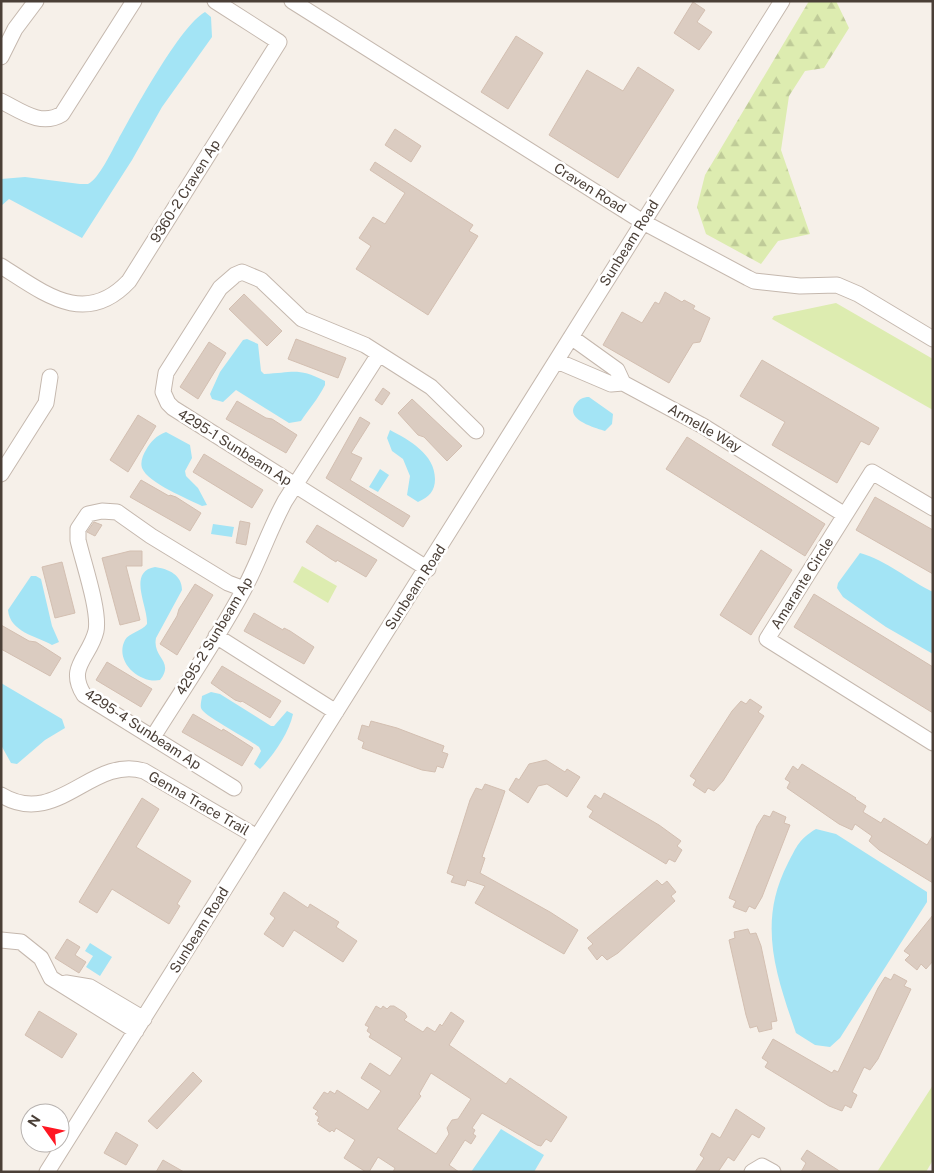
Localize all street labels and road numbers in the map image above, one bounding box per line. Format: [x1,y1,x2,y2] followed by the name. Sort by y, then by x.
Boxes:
[147,136,223,246] street label: 9360-2 Craven Ap
[551,160,629,216] street label: Craven Road
[596,197,662,289] street label: Sunbeam Road
[665,401,745,456] street label: Armelle Way
[175,405,295,489] street label: 4295-1 Sunbeam Ap
[767,534,837,632] street label: Amarante Circle
[382,541,448,633] street label: Sunbeam Road
[172,574,256,698] street label: 4295-2 Sunbeam Ap
[82,685,204,773] street label: 4295-4 Sunbeam Ap
[146,768,252,838] street label: Genna Trace Trail
[166,884,232,976] street label: Sunbeam Road

